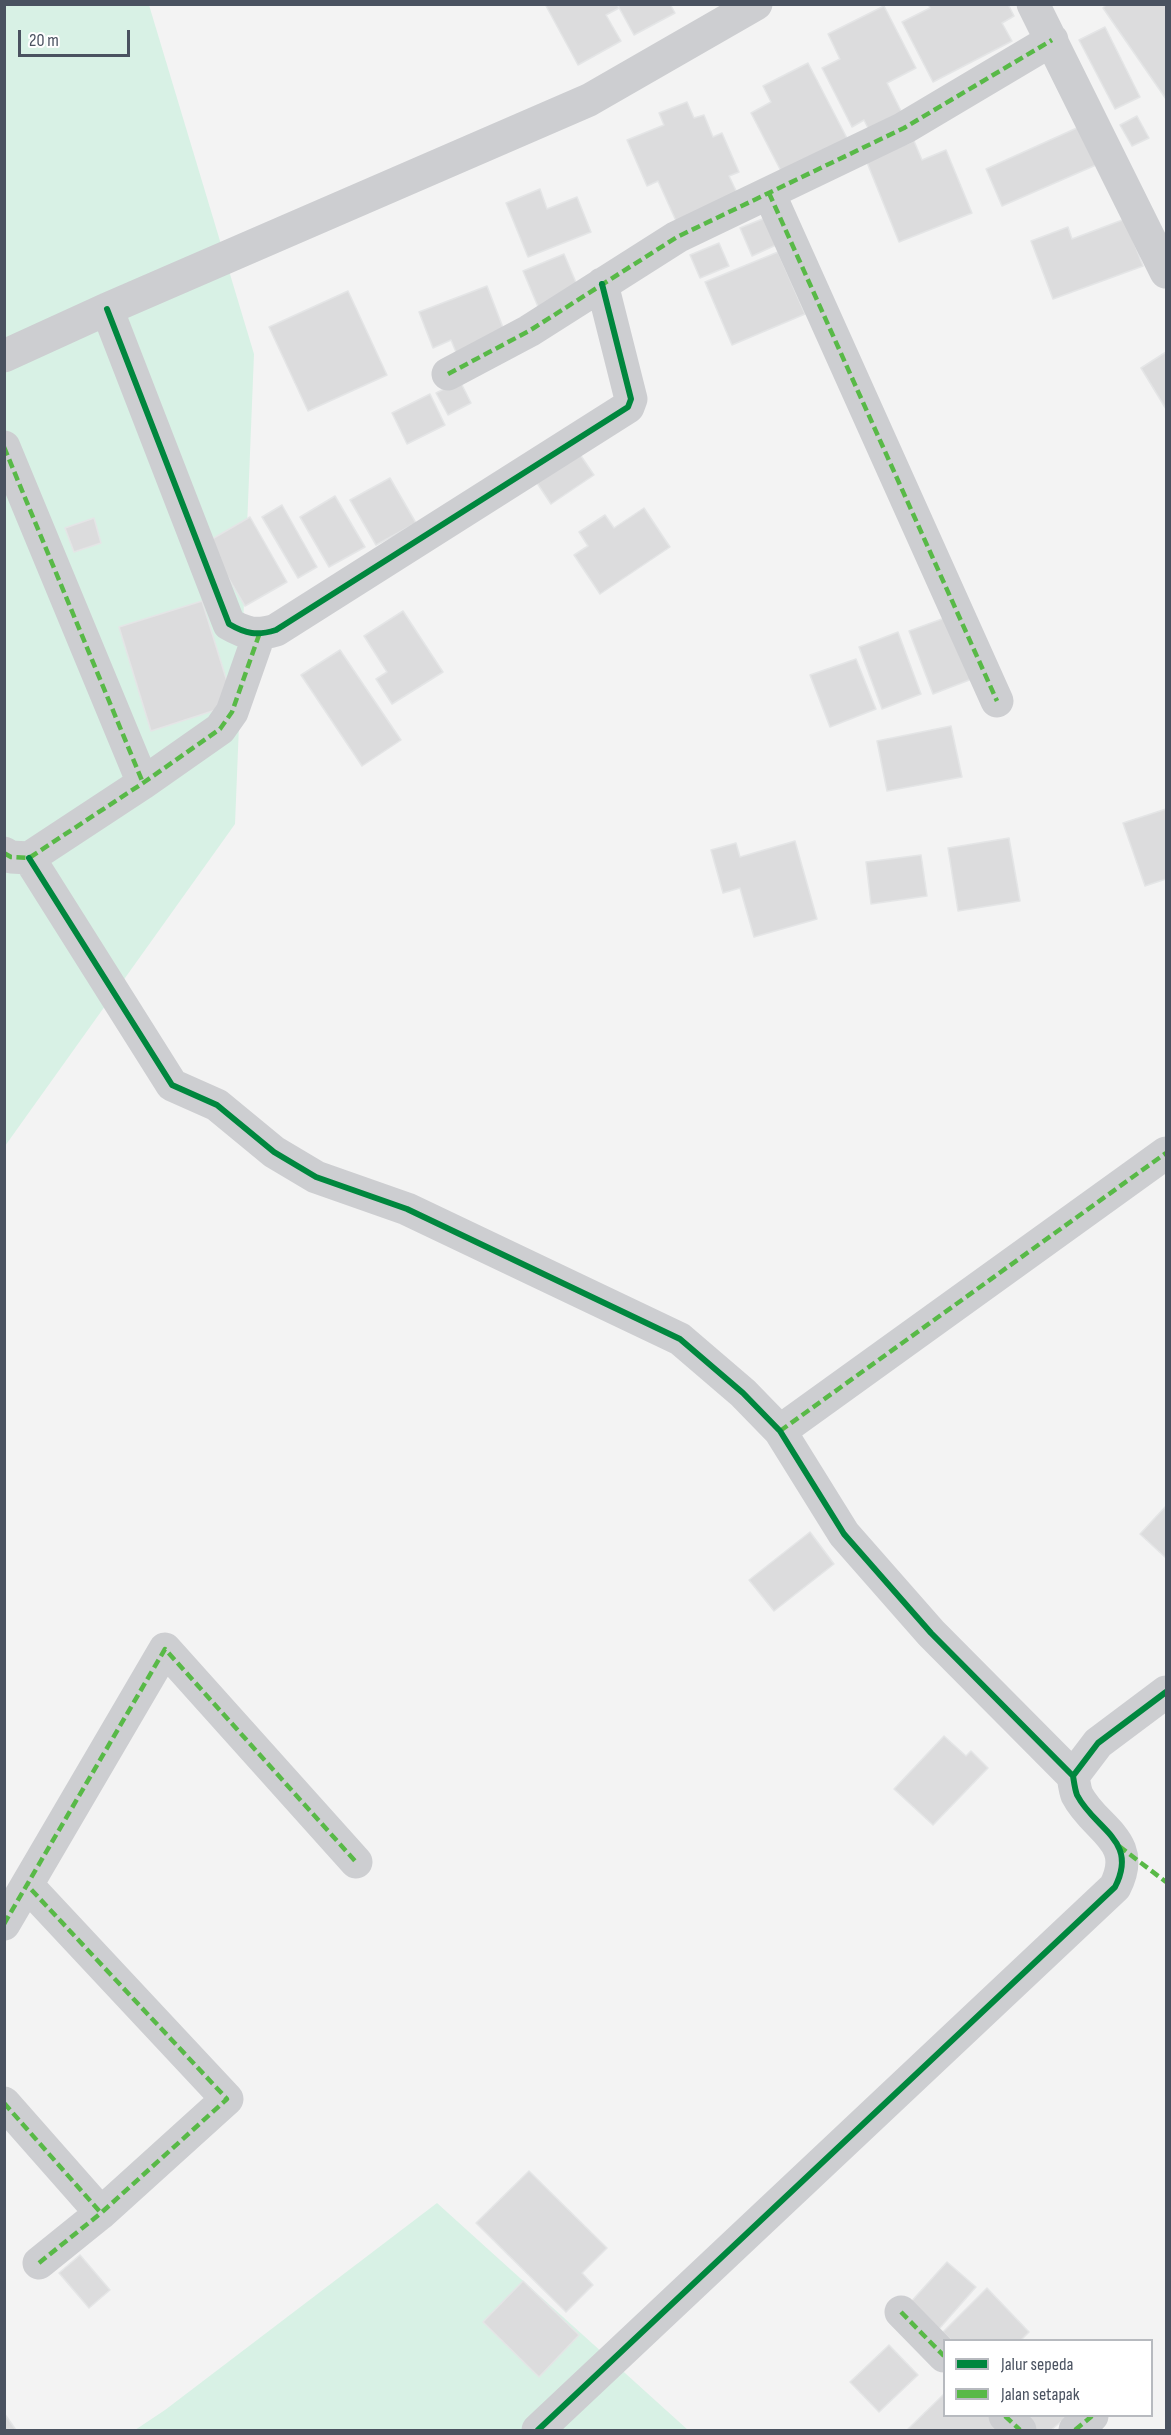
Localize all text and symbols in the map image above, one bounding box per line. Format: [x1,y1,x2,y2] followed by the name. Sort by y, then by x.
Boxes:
[21,18,134,56] scale bar
[29,30,59,51] text: 20 m
[943,2339,1153,2417] legend
[1001,2354,1073,2375] text: Jalur sepeda
[1001,2384,1080,2405] text: Jalan setapak

